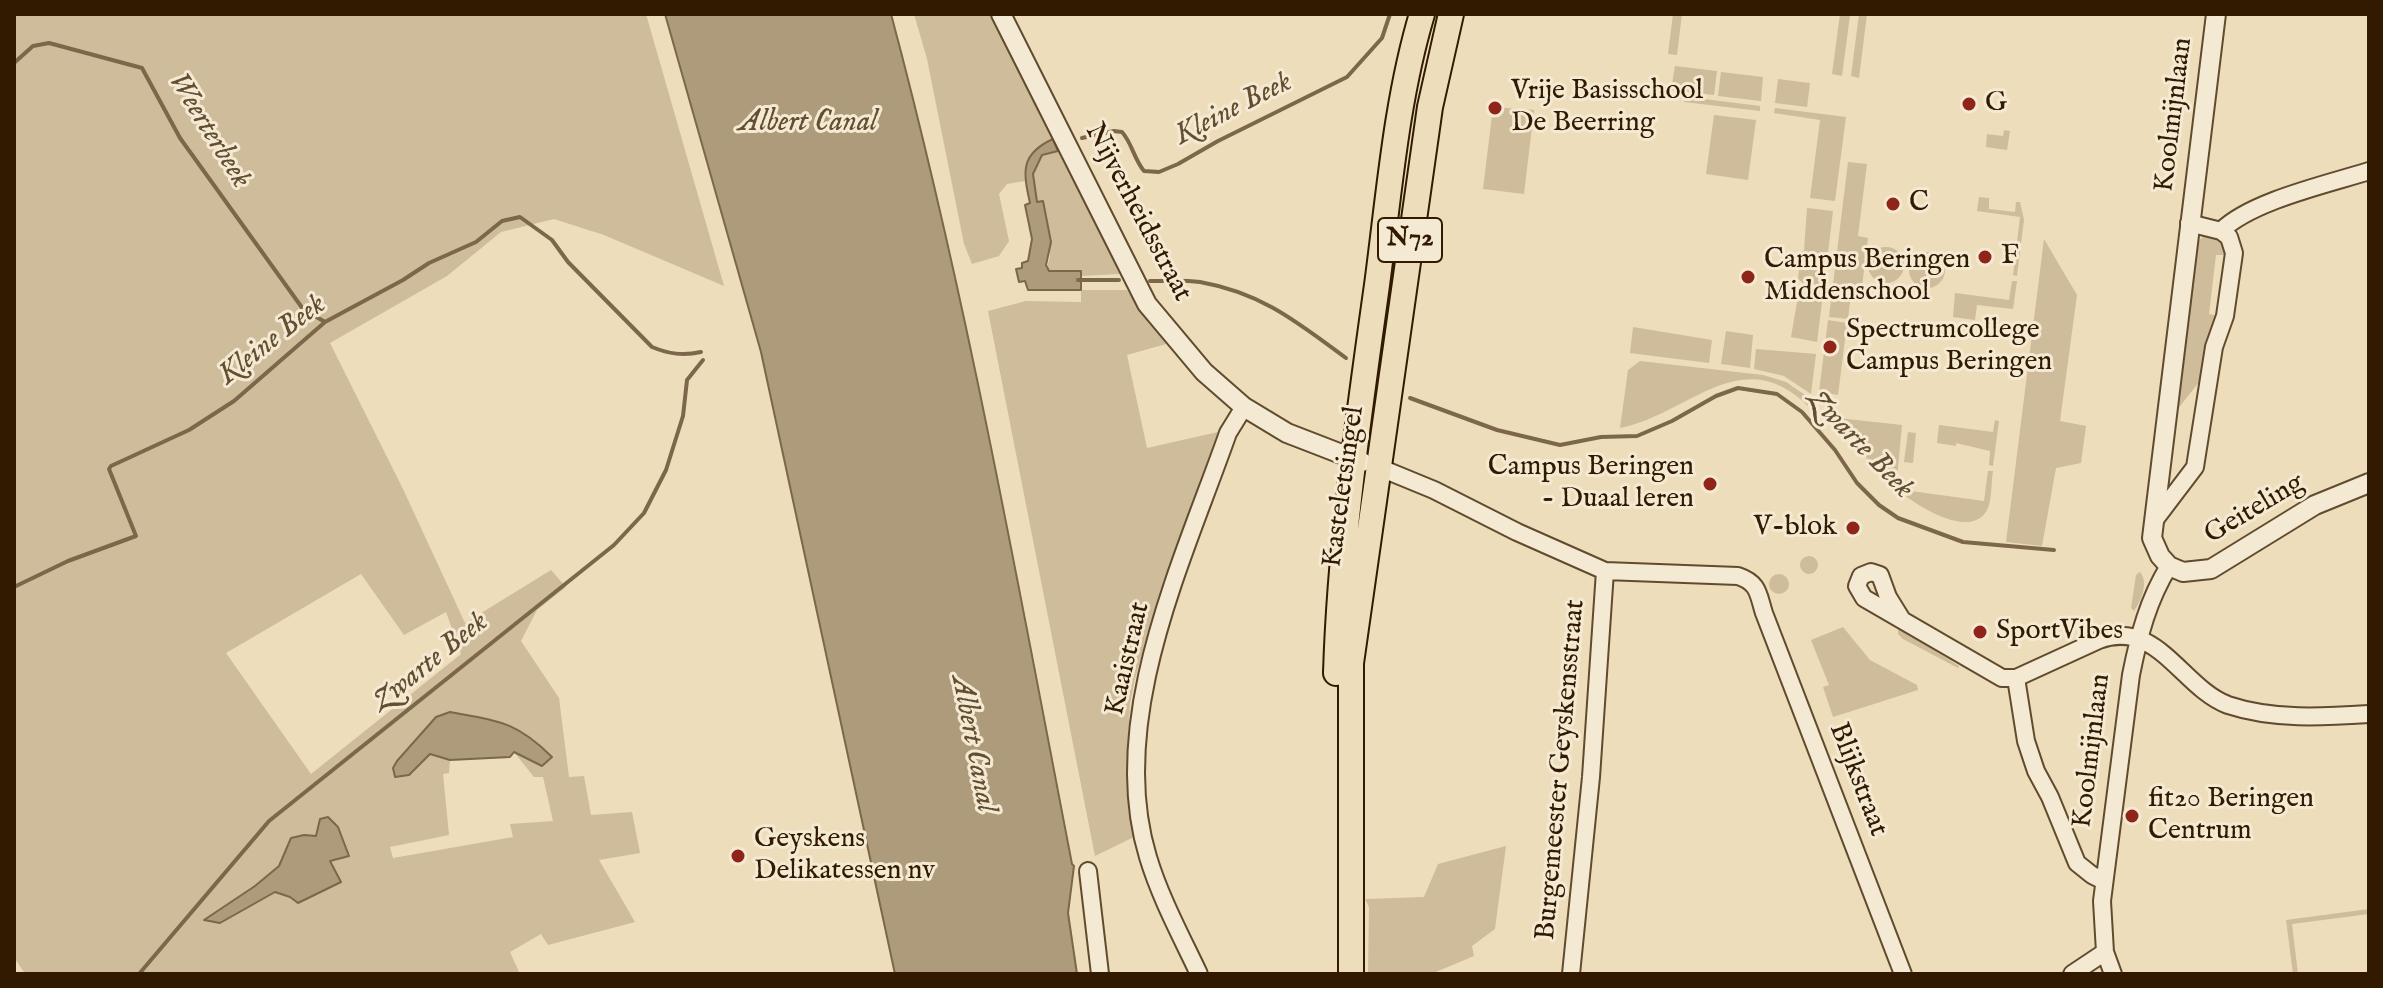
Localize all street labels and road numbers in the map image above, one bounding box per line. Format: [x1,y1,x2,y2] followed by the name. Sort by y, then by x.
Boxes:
[2149,36,2201,194] street label: Koolmijnlaan
[1076,118,1198,308] street label: Nijverheidsstraat
[1378,218,1442,262] road number: N72
[1317,404,1373,570] street label: Kasteletsingel
[2199,467,2311,553] street label: Geiteling
[1530,598,1594,942] street label: Burgemeester Geyskensstraat
[1100,599,1158,719] street label: Kaaistraat
[2067,672,2119,830] street label: Koolmijnlaan
[1820,719,1894,841] street label: Blijkstraat

